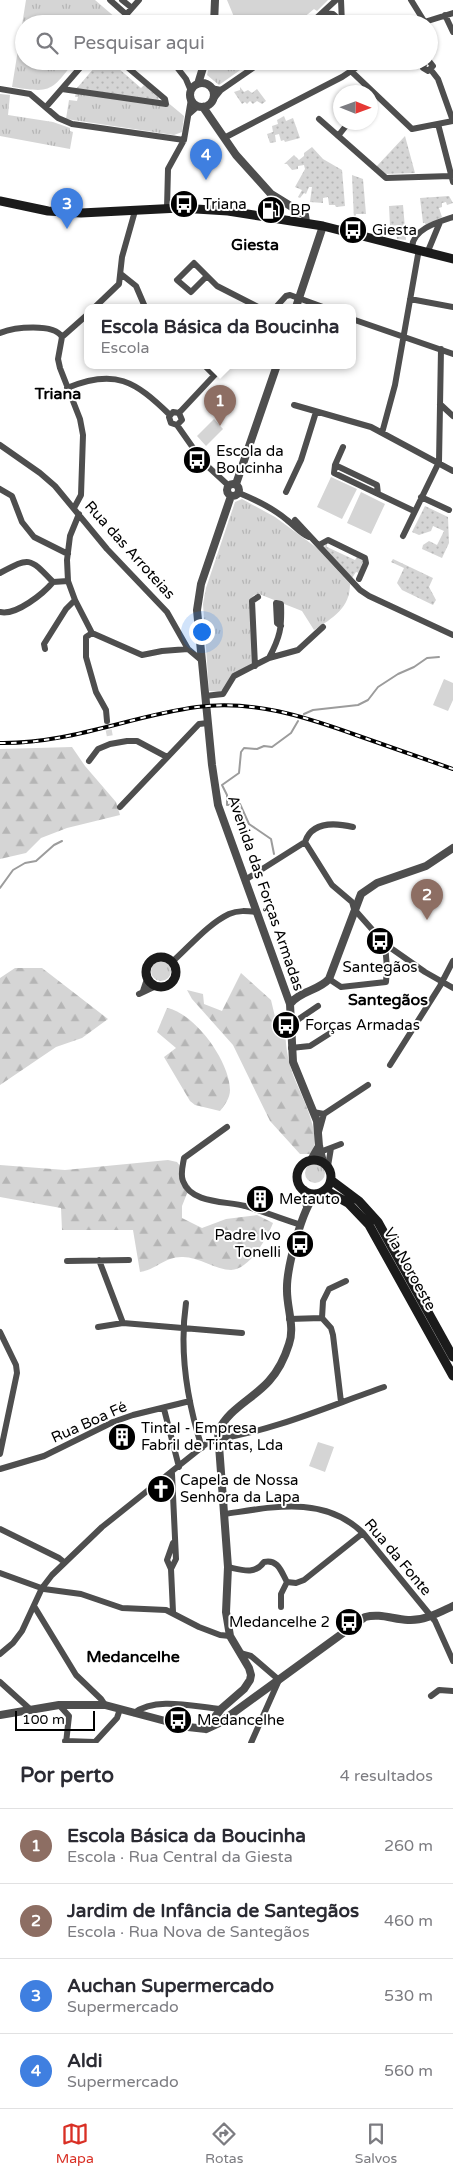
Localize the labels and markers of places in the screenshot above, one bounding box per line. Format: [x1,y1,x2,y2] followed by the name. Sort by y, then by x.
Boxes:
[190,139,222,180] pin: 4
[51,188,83,229] pin: 3
[169,189,199,219] bus stop icon: Triana
[203,195,247,213] place label: Triana
[256,195,286,225] fuel station icon: BP
[290,201,310,219] place label: BP
[338,215,368,245] bus stop icon: Giesta
[372,221,417,239] place label: Giesta
[204,385,236,426] pin: 1
[216,442,284,477] place label: Escola da Boucinha
[182,445,212,475] bus stop icon: Escola da Boucinha
[411,879,443,920] pin: 2
[365,926,395,956] bus stop icon: Santegãos
[343,958,417,976] place label: Santegãos
[271,1010,301,1040] bus stop icon: Forças Armadas
[305,1016,420,1034] place label: Forças Armadas
[245,1184,275,1214] building icon: Metauto
[279,1190,340,1208] place label: Metauto
[214,1226,281,1261] place label: Padre Ivo Tonelli
[285,1229,315,1259] bus stop icon: Padre Ivo Tonelli
[141,1419,283,1454] place label: Tintal - Empresa Fabril de Tintas, Lda
[107,1422,137,1452] building icon: Tintal - Empresa Fabril de Tintas, Lda
[180,1471,300,1506] place label: Capela de Nossa Senhora da Lapa
[146,1474,176,1504] church icon: Capela de Nossa Senhora da Lapa
[334,1607,364,1637] bus stop icon: Medancelhe 2
[229,1613,330,1631] place label: Medancelhe 2
[163,1705,193,1735] bus stop icon: Medancelhe
[197,1711,285,1729] place label: Medancelhe

